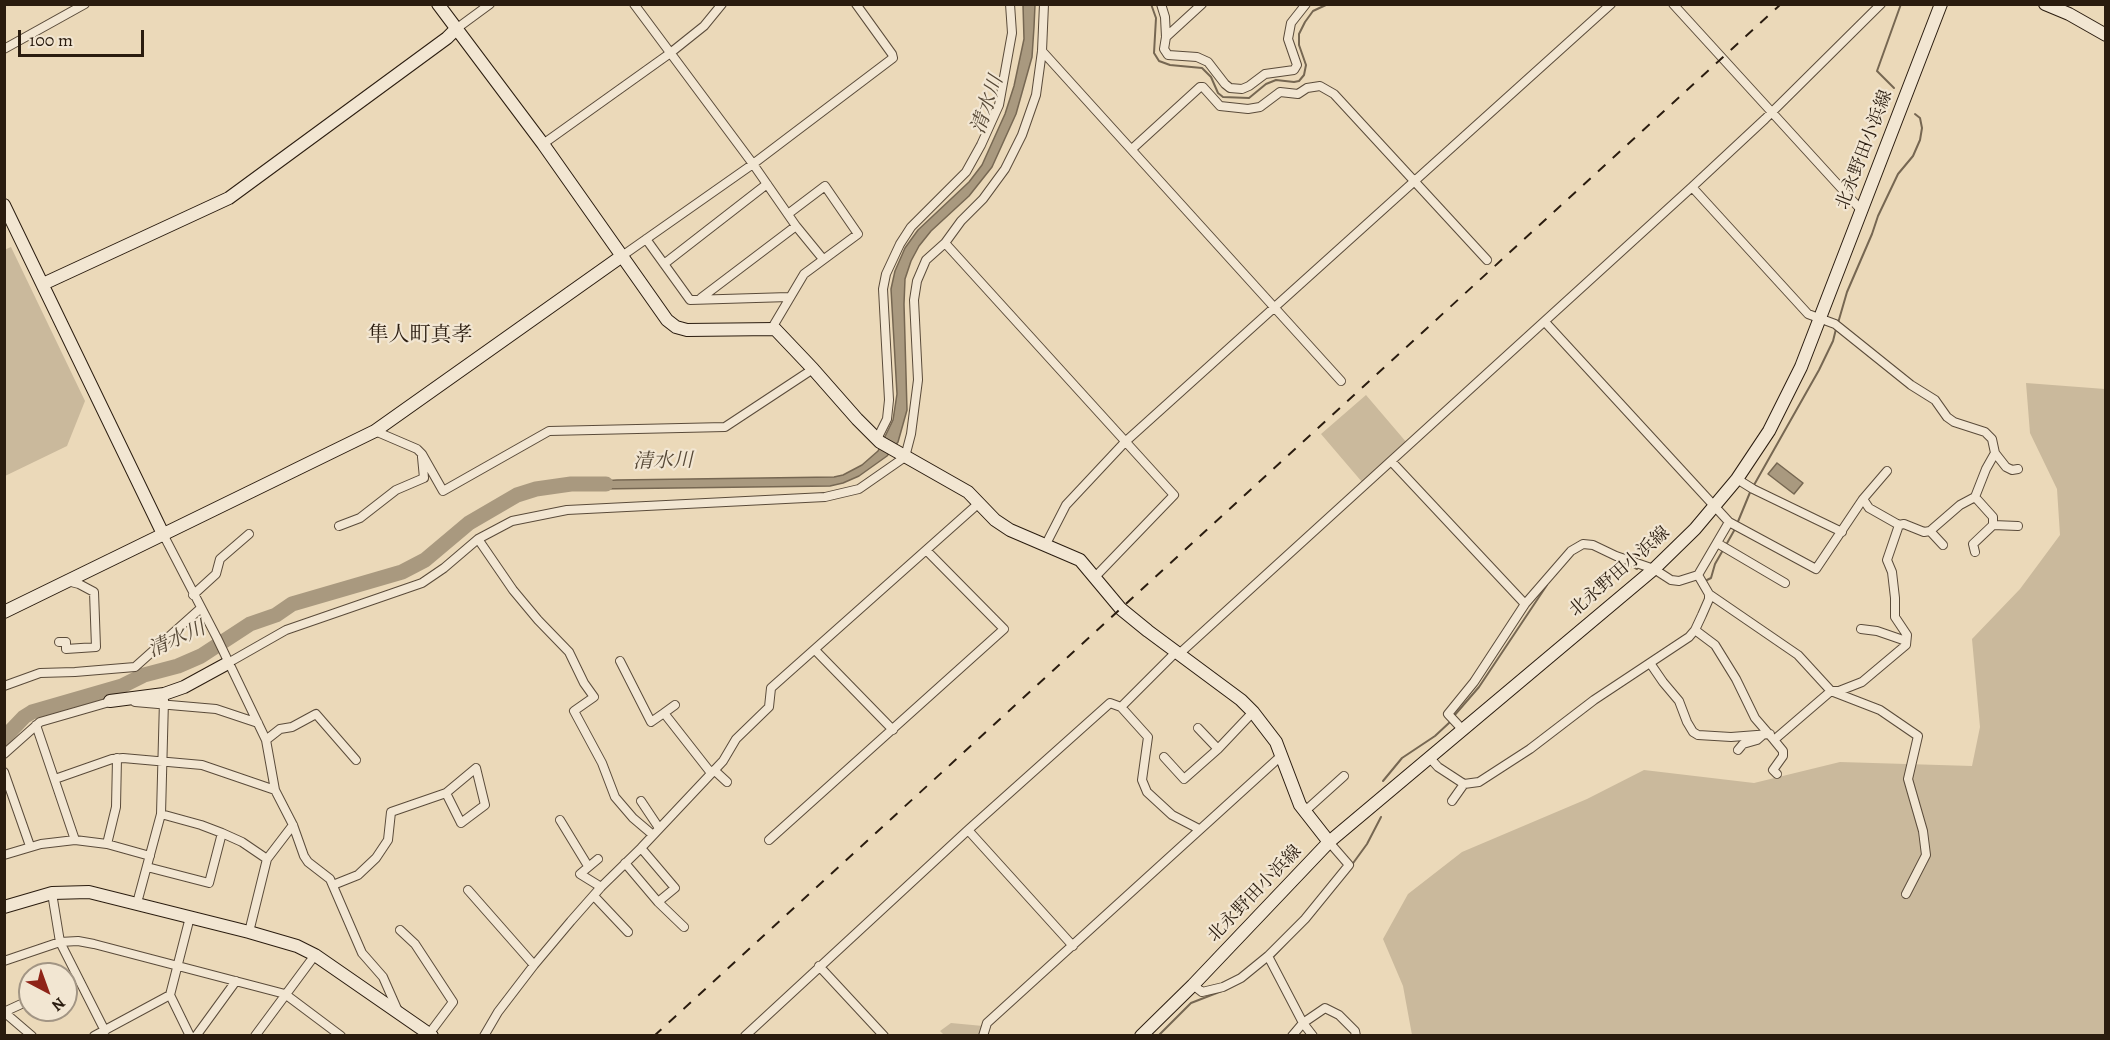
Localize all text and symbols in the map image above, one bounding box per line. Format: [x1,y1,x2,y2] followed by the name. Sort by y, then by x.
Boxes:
[21,18,147,56] scale bar
[29,28,73,52] text: 100 m
[967,73,1009,137] water label: 清水川
[1832,87,1898,213] street label: 北永野田小浜線
[368,323,472,349] district label: 隼人町真孝
[633,449,693,475] water label: 清水川
[1565,523,1675,621] street label: 北永野田小浜線
[145,617,209,663] water label: 清水川
[1203,841,1307,947] street label: 北永野田小浜線
[18,962,78,1022] north arrow
[47,992,70,1016] text: N

